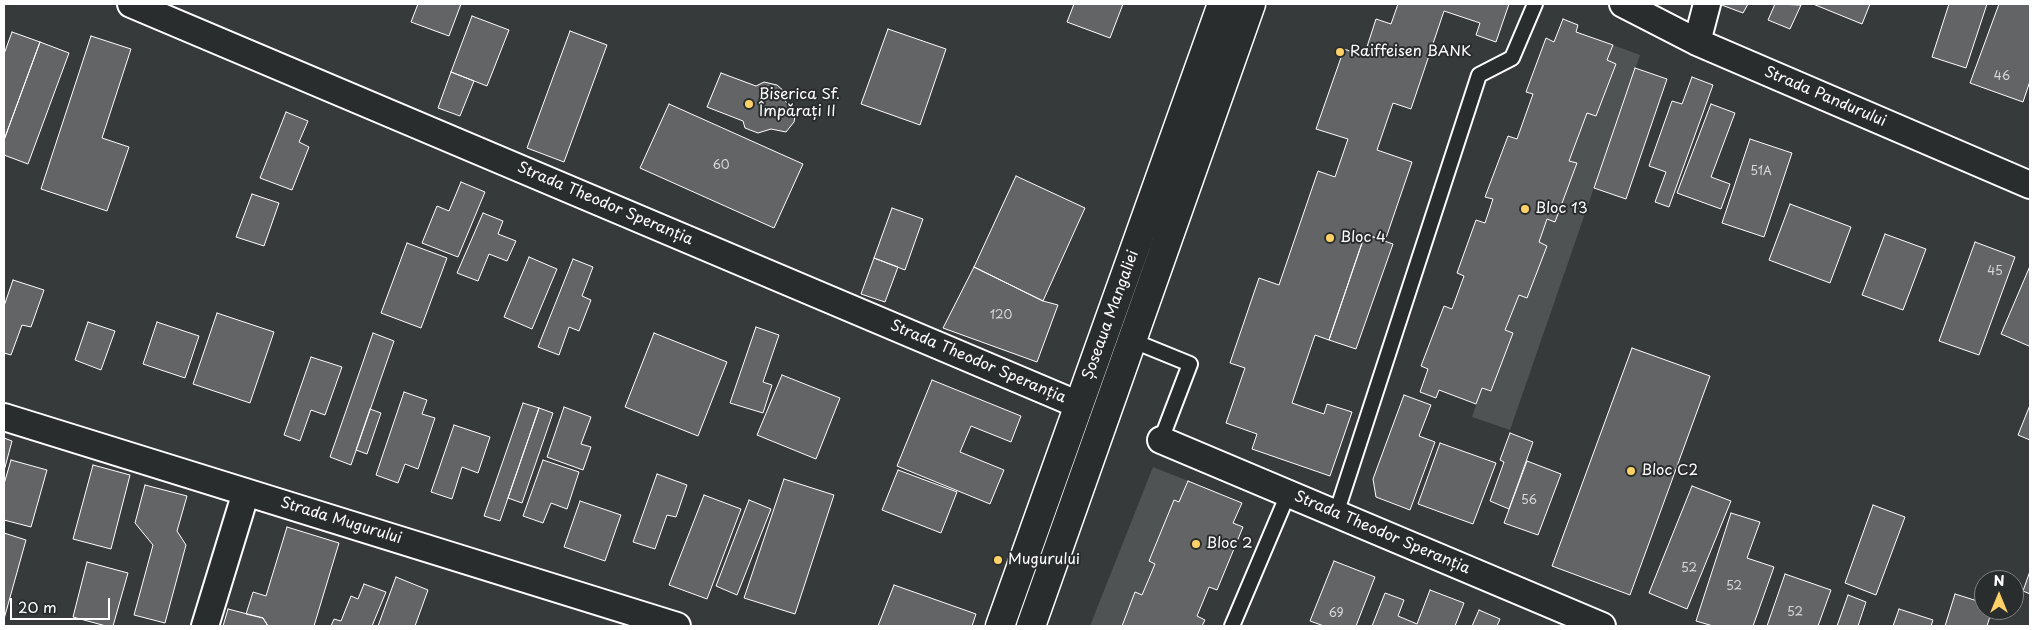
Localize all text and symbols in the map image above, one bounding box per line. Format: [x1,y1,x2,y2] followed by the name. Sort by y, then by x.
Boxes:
[1350,43,1471,61] place label: Raiffeisen BANK
[1334,46,1346,58] marker: Raiffeisen BANK
[1761,63,1889,131] street label: Strada Pandurului
[1994,70,2010,84] house number: 46
[759,86,840,121] place label: Biserica Sf. Împărați II
[743,98,755,110] marker: Biserica Sf. Împărați II
[514,159,696,249] street label: Strada Theodor Speranția
[712,159,730,173] house number: 60
[1750,165,1772,179] house number: 51A
[1535,200,1588,218] place label: Bloc 13
[1519,203,1531,215] marker: Bloc 13
[1340,229,1386,247] place label: Bloc 4
[1324,232,1336,244] marker: Bloc 4
[1079,248,1143,382] street label: Șoseaua Mangaliei
[1987,265,2003,279] house number: 45
[990,309,1012,323] house number: 120
[887,317,1069,407] street label: Strada Theodor Speranția
[1641,462,1698,480] place label: Bloc C2
[1625,465,1637,477] marker: Bloc C2
[1291,488,1473,578] street label: Strada Theodor Speranția
[278,494,404,548] street label: Strada Mugurului
[1521,494,1537,508] house number: 56
[1206,535,1253,553] place label: Bloc 2
[1190,538,1202,550] marker: Bloc 2
[1008,551,1080,569] place label: Mugurului
[992,554,1004,566] marker: Mugurului
[1681,562,1697,576] house number: 52
[1974,570,2024,620] north arrow
[1993,570,2005,591] text: N
[1726,580,1742,594] house number: 52
[12,588,112,620] scale bar
[18,595,57,618] text: 20 m
[1787,606,1803,620] house number: 52
[1328,607,1344,621] house number: 69

